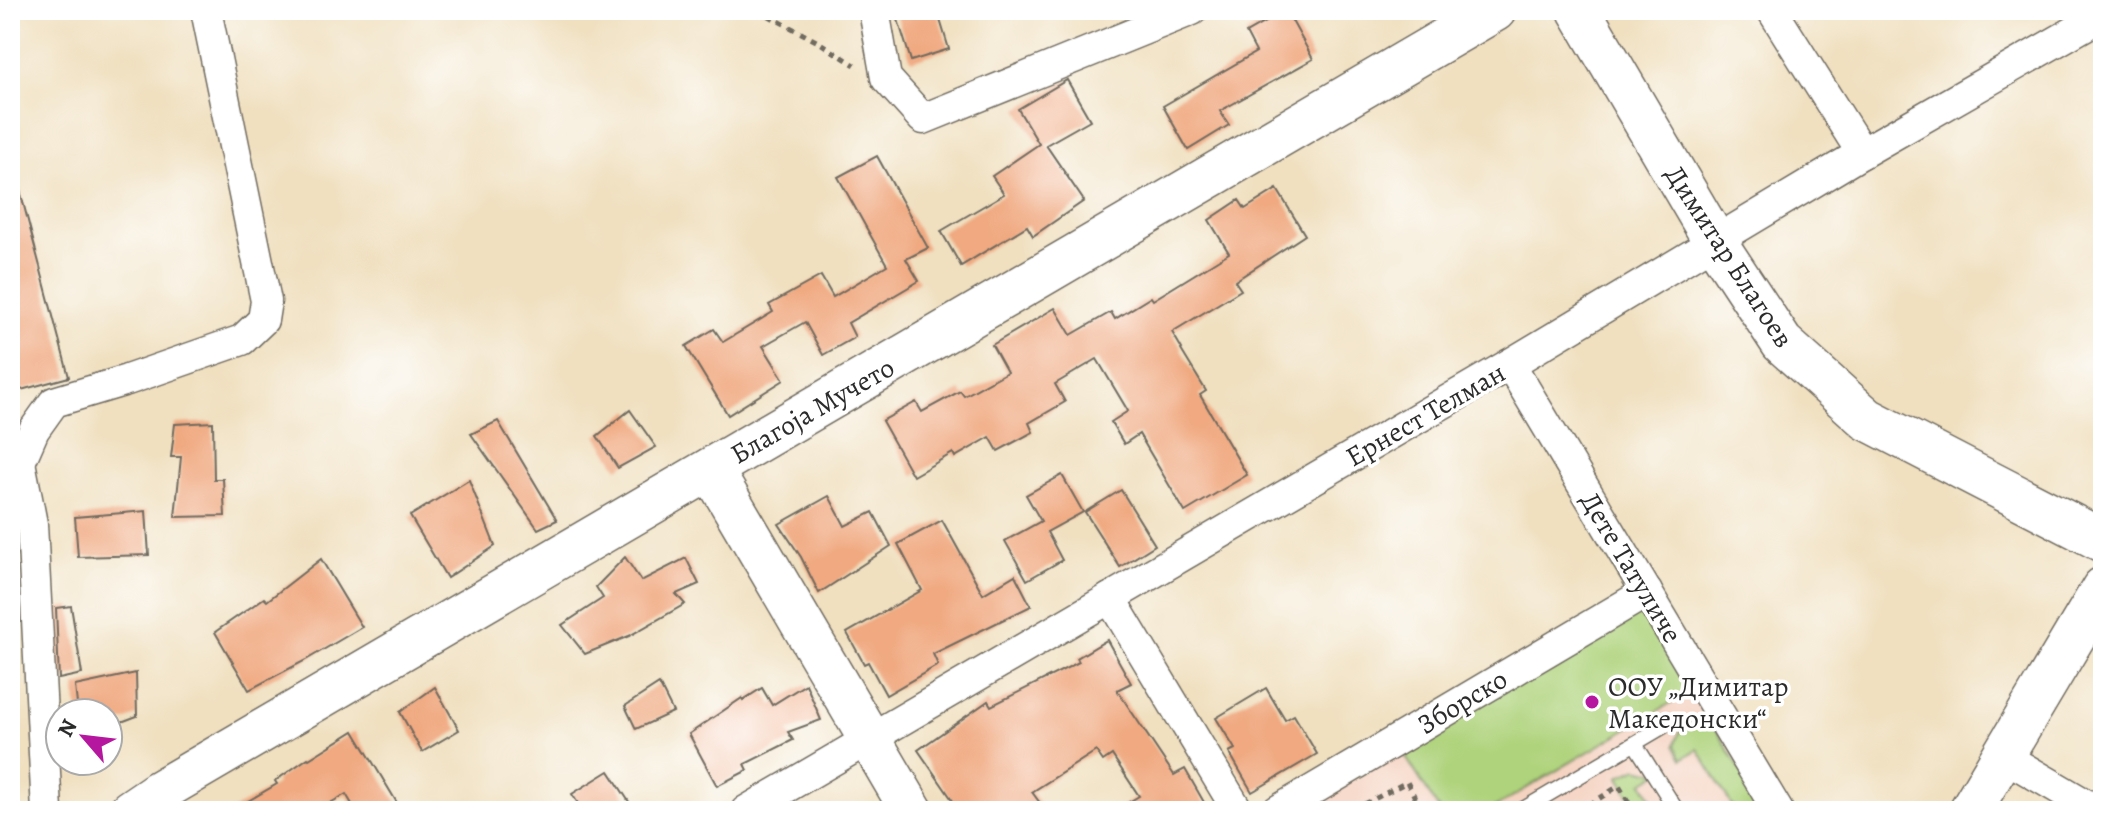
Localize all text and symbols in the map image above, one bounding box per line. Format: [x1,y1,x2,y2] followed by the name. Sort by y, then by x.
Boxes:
[1656,158,1802,355] street label: Димитар Благоев
[724,349,901,473] street label: Благоја Мучето
[1339,354,1512,476] street label: Ернест Телман
[1571,485,1691,650] street label: Дете Татуличе
[1410,660,1515,744] street label: Зборско
[1608,668,1789,738] place label: ООУ „Димитар Македонски“
[1583,693,1601,711] marker: ООУ „Димитар Македонски“
[44,697,124,777] north arrow
[50,714,84,742] text: N

